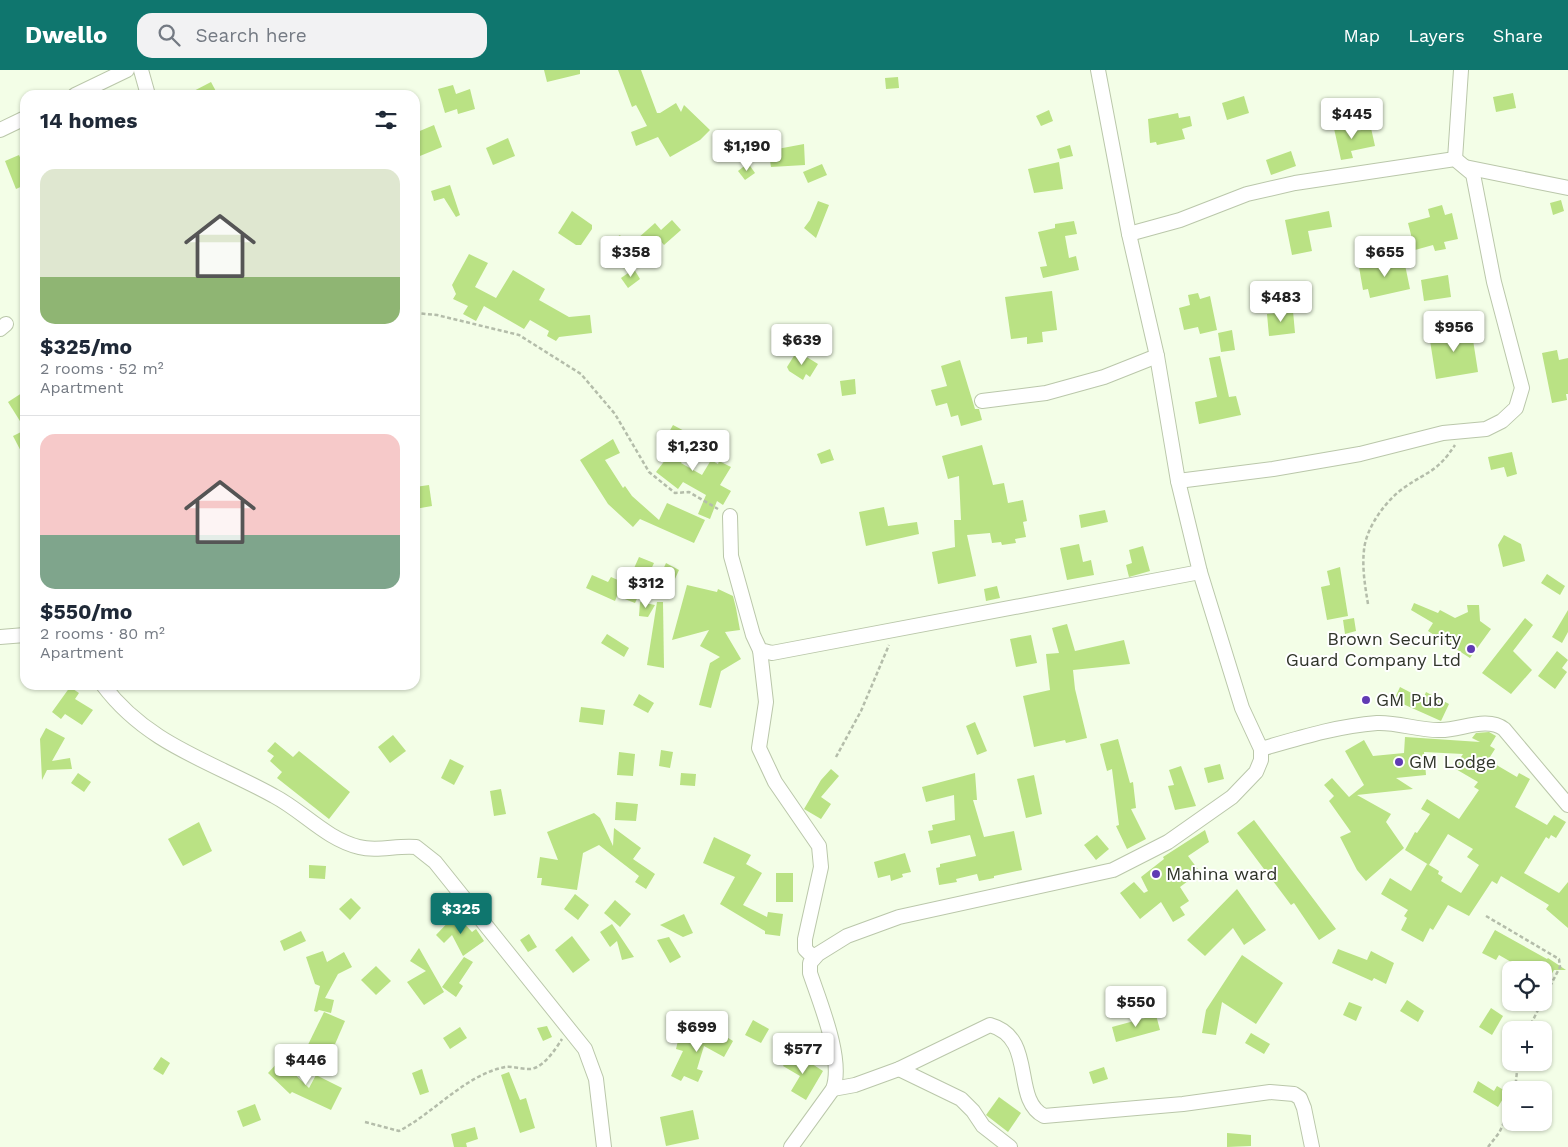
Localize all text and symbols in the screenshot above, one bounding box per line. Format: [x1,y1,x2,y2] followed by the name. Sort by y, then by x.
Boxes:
[137,13,487,58] search box
[25,21,107,49] text: Dwello
[155,21,183,49] icon: search
[195,24,307,47] text: Search here
[1343,25,1380,46] text: Map
[1408,25,1465,46] text: Layers
[1493,25,1543,46] text: Share
[1322,98,1382,140] pin: $445
[1332,104,1372,123] text: $445
[372,106,400,134] icon: filters
[40,108,137,133] text: 14 homes
[706,129,788,172] pin: $1,190
[723,136,771,155] text: $1,190
[175,201,265,291] icon: home
[601,236,661,278] pin: $358
[1355,236,1415,278] pin: $655
[611,242,651,261] text: $358
[1366,242,1404,261] text: $655
[1251,280,1311,323] pin: $483
[1261,287,1301,306] text: $483
[1424,310,1484,353] pin: $956
[1434,317,1474,336] text: $956
[772,324,832,366] pin: $639
[782,330,822,349] text: $639
[40,334,132,359] text: $325/mo
[40,359,164,378] text: 2 rooms · 52 m²
[40,378,123,397] text: Apartment
[652,430,734,472] pin: $1,230
[667,436,719,455] text: $1,230
[175,467,265,557] icon: home
[616,566,676,609] pin: $312
[628,573,664,592] text: $312
[40,599,132,624] text: $550/mo
[40,624,165,643] text: 2 rooms · 80 m²
[1286,628,1462,670] place label: Brown Security Guard Company Ltd
[40,643,123,662] text: Apartment
[1465,643,1477,655] marker: Brown Security Guard Company Ltd
[1376,689,1444,710] place label: GM Pub
[1360,694,1372,706] marker: GM Pub
[1409,751,1496,772] place label: GM Lodge
[1393,756,1405,768] marker: GM Lodge
[1166,863,1277,884] place label: Mahina ward
[1150,868,1162,880] marker: Mahina ward
[431,892,491,935] pin: $325
[442,899,480,918] text: $325
[1502,961,1552,1131] map controls
[1502,961,1552,1011] button: locate
[1106,986,1166,1028] pin: $550
[1116,992,1156,1011] text: $550
[667,1010,727,1053] pin: $699
[677,1017,717,1036] text: $699
[1502,1021,1552,1071] button: +
[773,1032,833,1075] pin: $577
[784,1039,822,1058] text: $577
[276,1044,336,1086] pin: $446
[286,1050,326,1069] text: $446
[1502,1081,1552,1131] button: −

